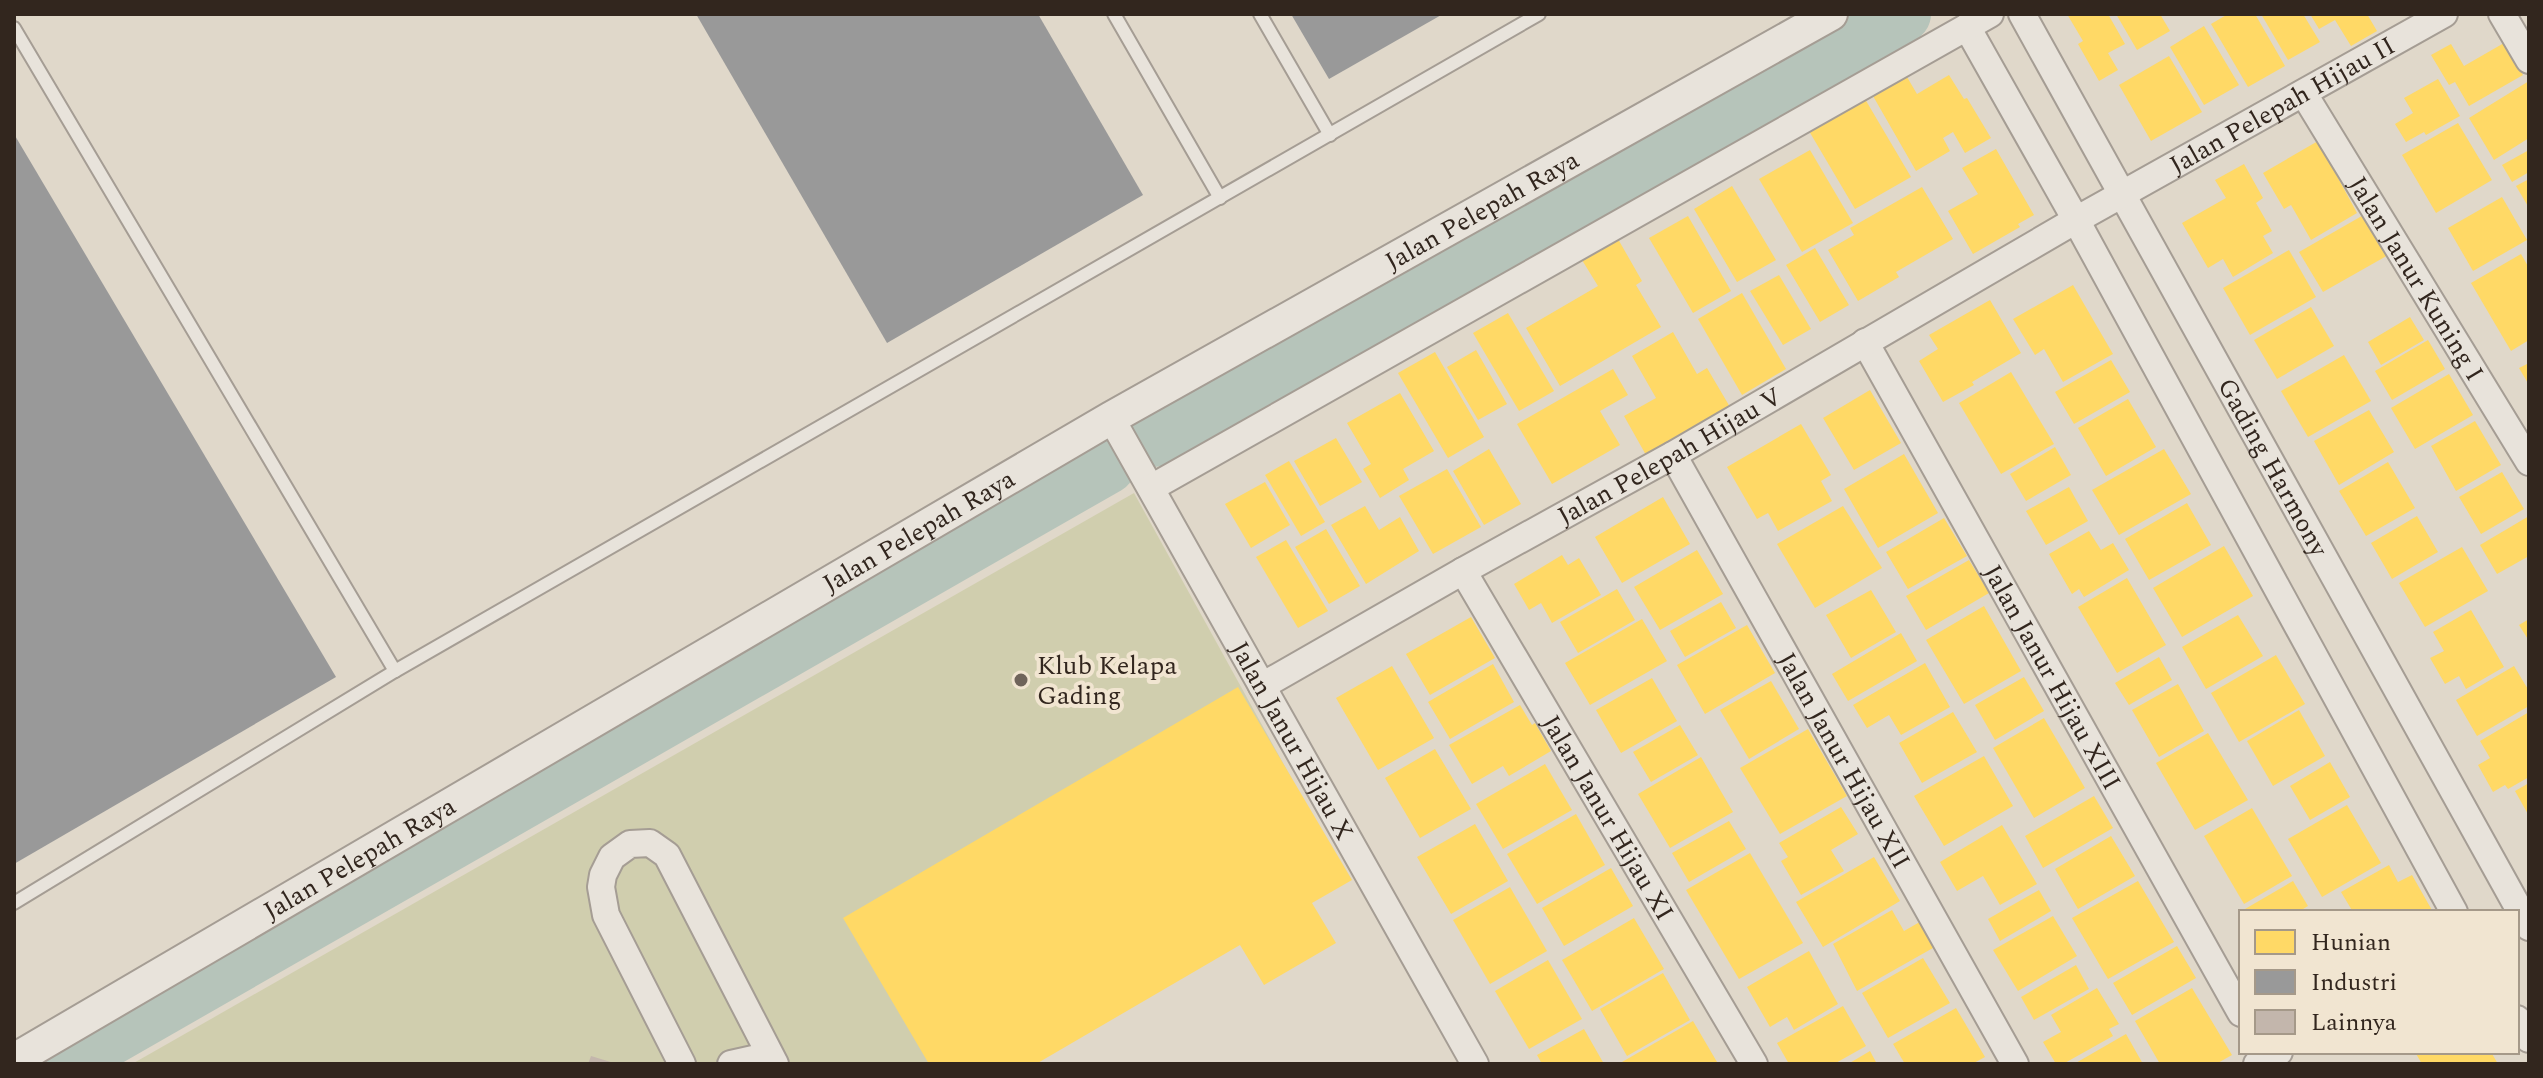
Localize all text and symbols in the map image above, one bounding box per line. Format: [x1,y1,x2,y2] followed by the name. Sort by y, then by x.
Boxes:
[2162,26,2403,185] street label: Jalan Pelepah Hijau II
[1378,140,1587,282] street label: Jalan Pelepah Raya
[2338,168,2494,389] street label: Jalan Janur Kuning I
[2207,371,2339,565] street label: Gading Harmony
[1550,377,1790,536] street label: Jalan Pelepah Hijau V
[815,459,1023,604] street label: Jalan Pelepah Raya
[1972,557,2131,798] street label: Jalan Janur Hijau XIII
[1220,634,1364,848] street label: Jalan Janur Hijau X
[1766,645,1921,877] street label: Jalan Janur Hijau XII
[1037,646,1177,716] place label: Klub Kelapa Gading
[1012,671,1030,689] marker: Klub Kelapa Gading
[1531,707,1684,928] street label: Jalan Janur Hijau XI
[256,787,464,931] street label: Jalan Pelepah Raya
[2239,910,2519,1054] legend
[2311,925,2391,961] text: Hunian
[2311,965,2397,1001] text: Industri
[2311,1005,2397,1041] text: Lainnya

